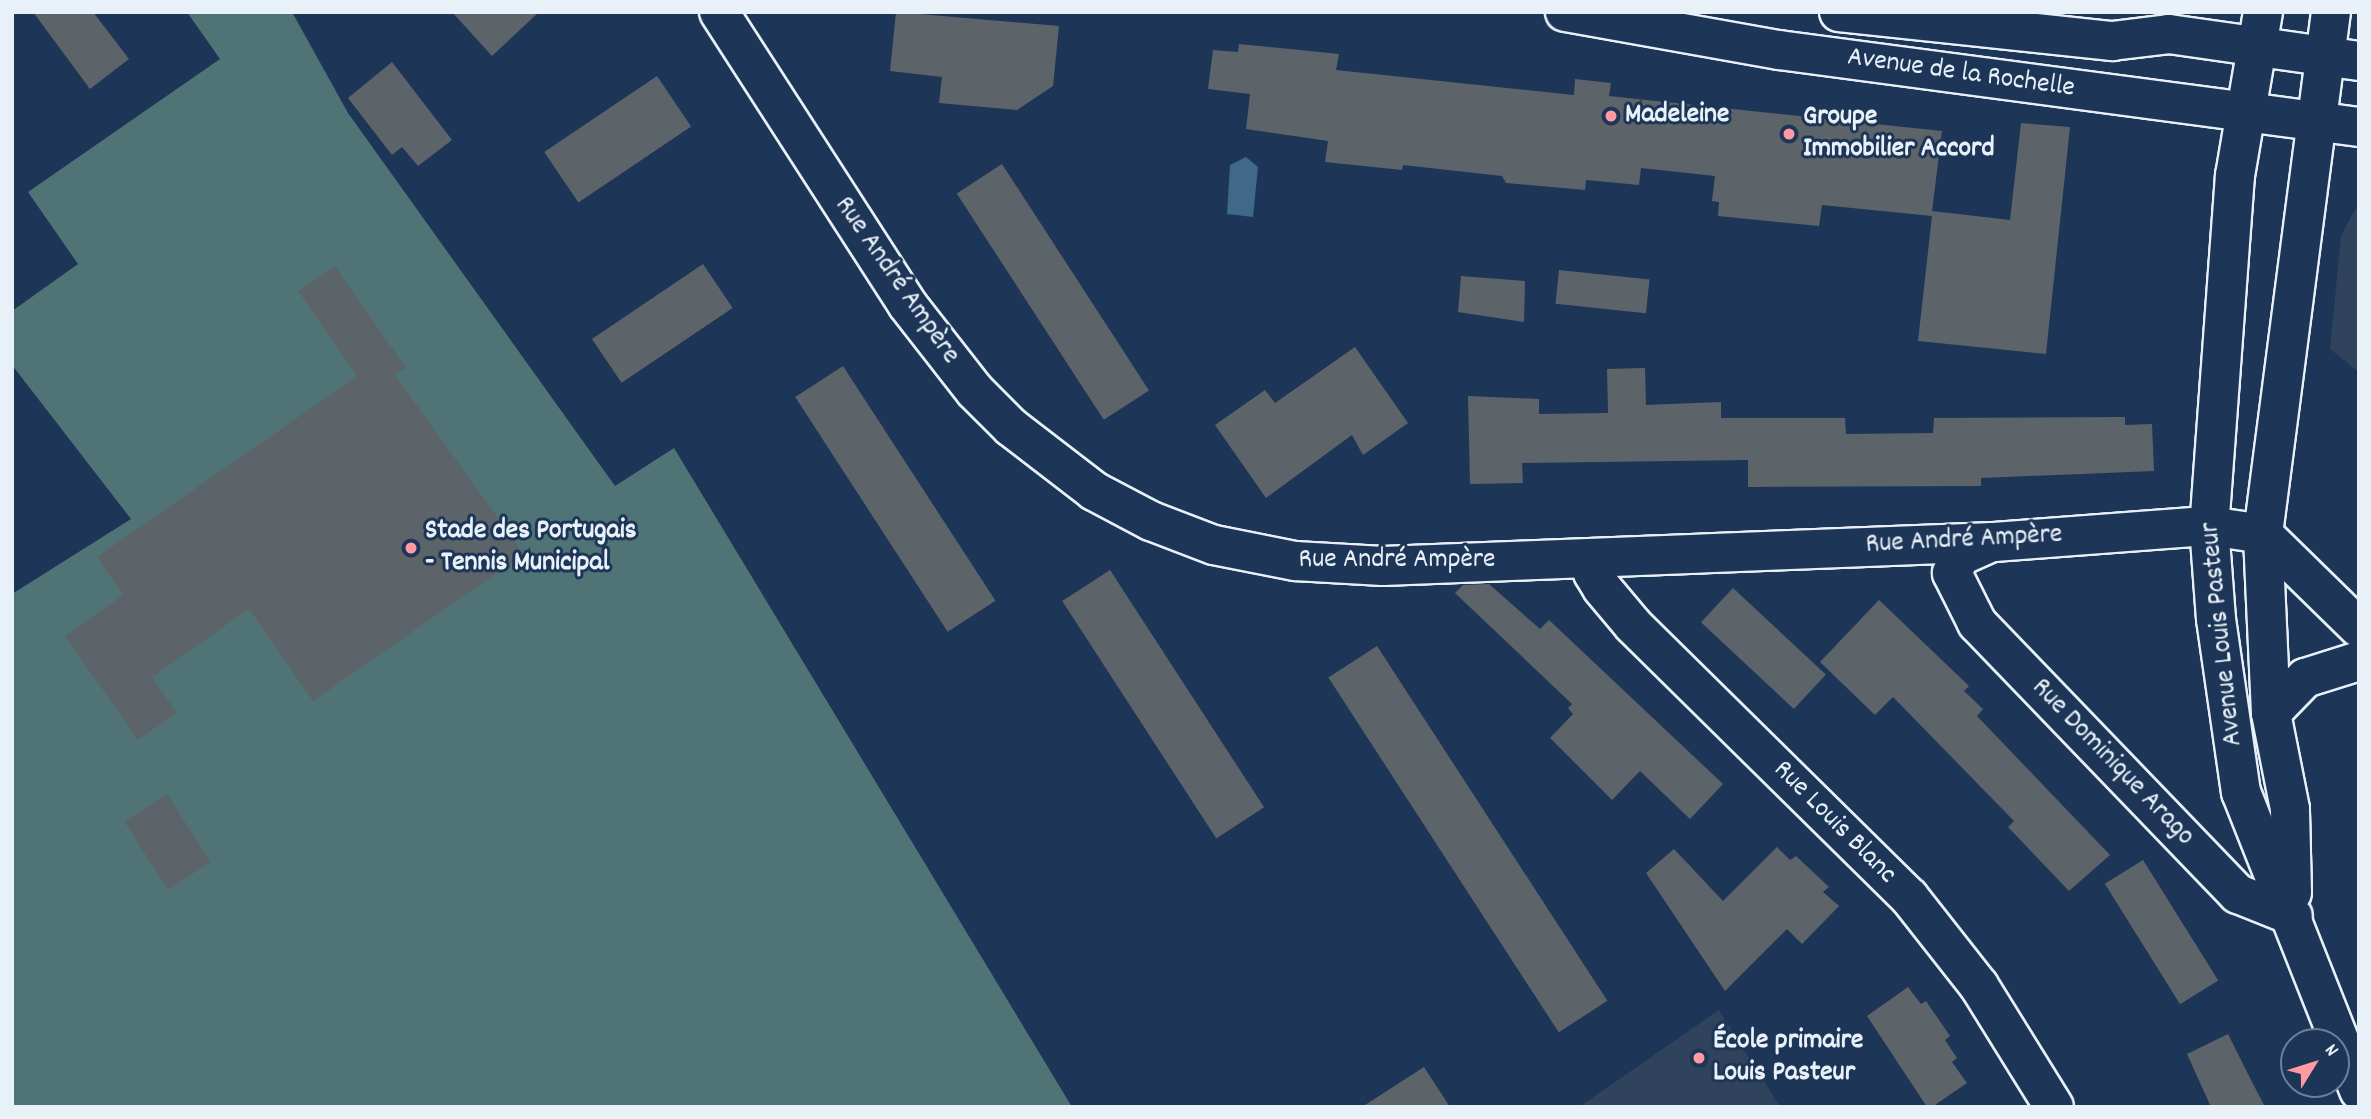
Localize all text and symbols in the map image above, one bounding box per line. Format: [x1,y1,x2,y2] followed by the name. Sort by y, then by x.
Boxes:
[1845,41,2077,107] street label: Avenue de la Rochelle
[1625,99,1729,133] place label: Madeleine
[1803,101,1995,167] place label: Groupe Immobilier Accord
[1603,108,1619,124] marker: Madeleine
[1781,126,1797,142] marker: Groupe Immobilier Accord
[826,191,966,371] street label: Rue André Ampère
[425,515,637,581] place label: Stade des Portugais - Tennis Municipal
[1865,519,2063,563] street label: Rue André Ampère
[2195,520,2251,748] street label: Avenue Louis Pasteur
[403,540,419,556] marker: Stade des Portugais - Tennis Municipal
[1299,544,1495,578] street label: Rue André Ampère
[2023,672,2201,854] street label: Rue Dominique Arago
[1765,754,1903,892] street label: Rue Louis Blanc
[1713,1025,1863,1091] place label: École primaire Louis Pasteur
[2280,1028,2350,1098] north arrow
[2317,1039,2344,1063] text: N
[1691,1050,1707,1066] marker: École primaire Louis Pasteur

